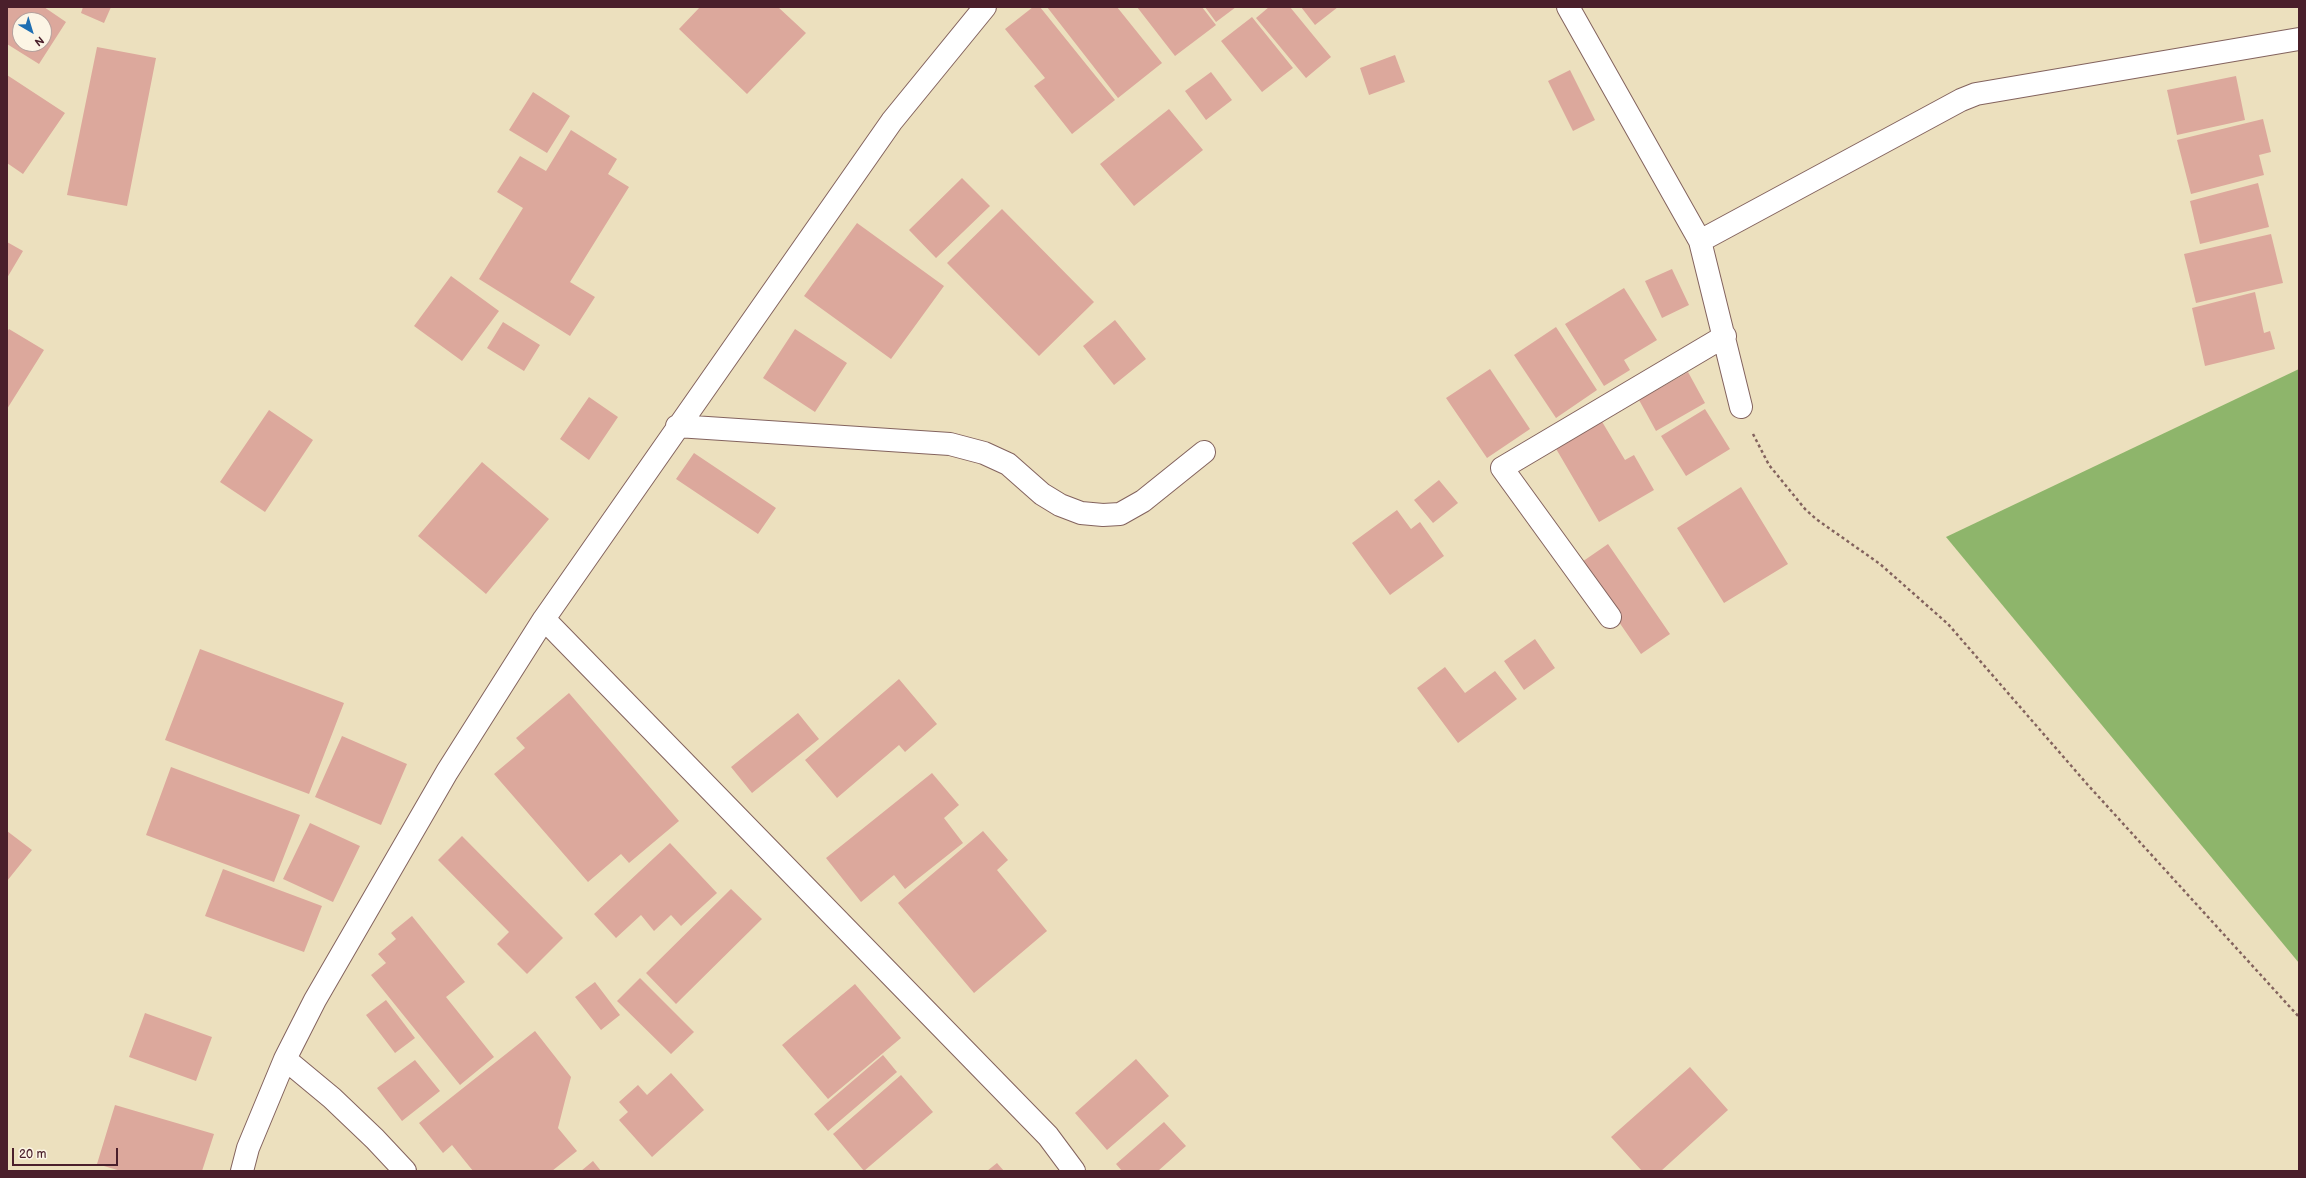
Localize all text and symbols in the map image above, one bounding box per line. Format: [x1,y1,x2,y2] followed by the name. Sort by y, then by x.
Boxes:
[12,12,52,52] north arrow
[32,33,46,49] text: N
[14,1140,120,1166] scale bar
[19,1147,46,1162] text: 20 m

